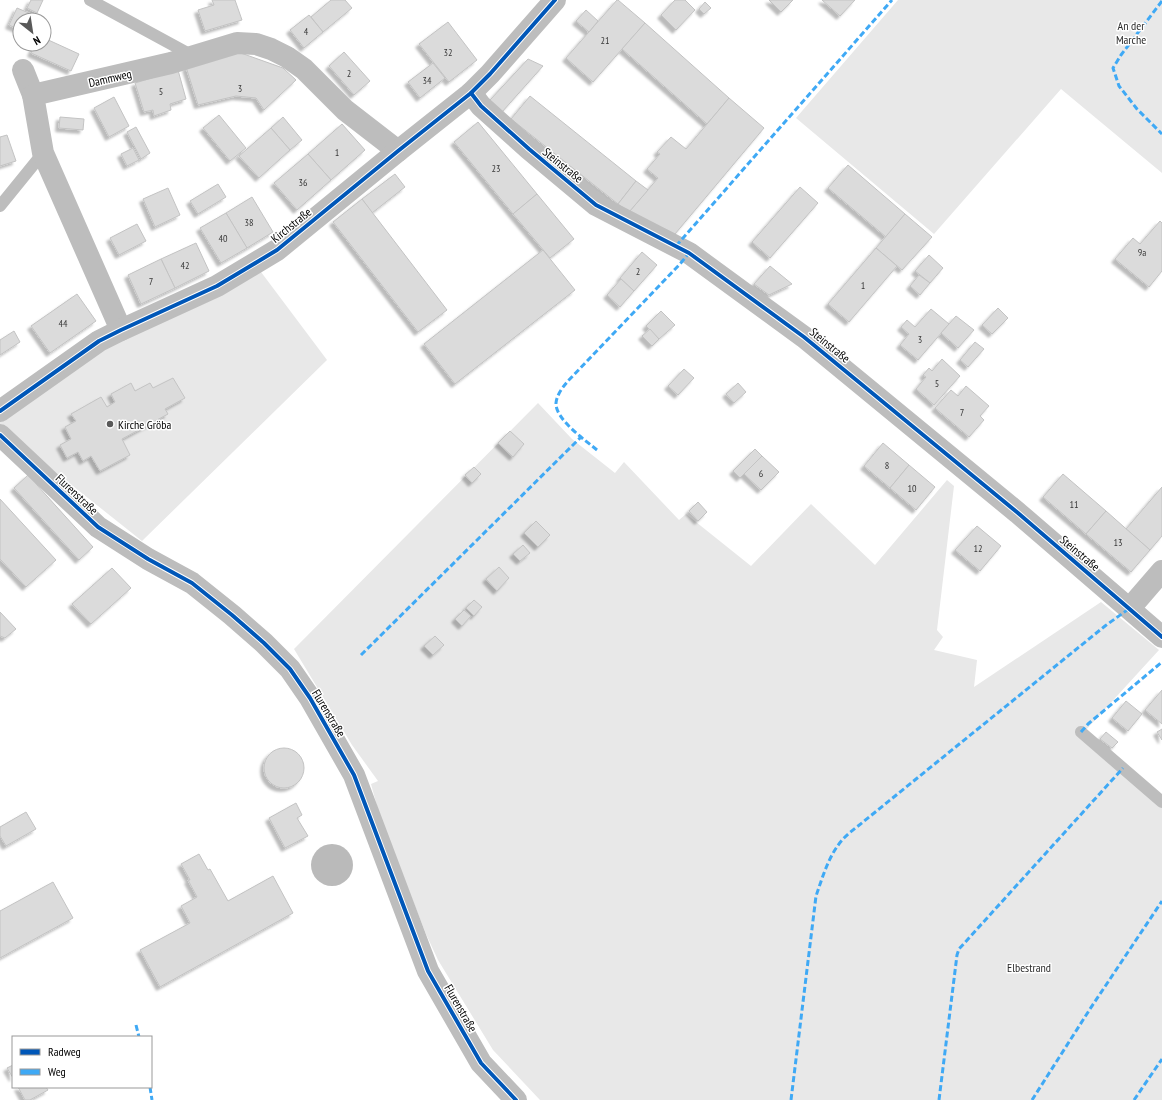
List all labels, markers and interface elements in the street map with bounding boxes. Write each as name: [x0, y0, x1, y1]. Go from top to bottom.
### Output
north arrow: [12, 12, 52, 52]
park label: An der Marche: [1116, 18, 1146, 47]
house number: 4: [304, 25, 309, 38]
text: N: [31, 33, 43, 48]
house number: 21: [601, 34, 610, 47]
house number: 32: [444, 46, 453, 59]
street label: Dammweg: [87, 66, 133, 90]
house number: 2: [347, 67, 351, 80]
house number: 34: [423, 74, 432, 87]
house number: 3: [238, 82, 242, 95]
house number: 5: [159, 85, 163, 98]
street label: Steinstraße: [540, 144, 586, 186]
house number: 1: [335, 146, 339, 159]
house number: 23: [492, 162, 501, 175]
house number: 36: [299, 176, 308, 189]
street label: Kirchstraße: [268, 204, 314, 246]
house number: 38: [245, 216, 254, 229]
house number: 40: [219, 232, 228, 245]
house number: 9a: [1138, 246, 1146, 259]
house number: 42: [181, 259, 190, 272]
house number: 2: [636, 265, 640, 278]
house number: 7: [149, 275, 153, 288]
house number: 1: [861, 279, 865, 292]
house number: 44: [59, 317, 68, 330]
street label: Steinstraße: [807, 324, 853, 366]
house number: 3: [918, 333, 922, 346]
house number: 5: [935, 377, 939, 390]
house number: 7: [960, 406, 964, 419]
place label: Kirche Gröba: [118, 417, 171, 432]
marker: Kirche Gröba: [105, 419, 115, 429]
house number: 8: [885, 459, 889, 472]
house number: 6: [759, 467, 764, 480]
street label: Flurenstraße: [53, 471, 101, 517]
house number: 10: [908, 482, 917, 495]
house number: 11: [1070, 498, 1079, 511]
street label: Steinstraße: [1057, 532, 1103, 574]
house number: 13: [1114, 536, 1123, 549]
house number: 12: [974, 542, 983, 555]
street label: Flurenstraße: [309, 687, 349, 739]
park label: Elbestrand: [1007, 960, 1051, 975]
street label: Flurenstraße: [441, 981, 481, 1035]
legend: [12, 1036, 152, 1088]
text: Radweg: [48, 1044, 81, 1059]
text: Weg: [48, 1064, 66, 1079]

